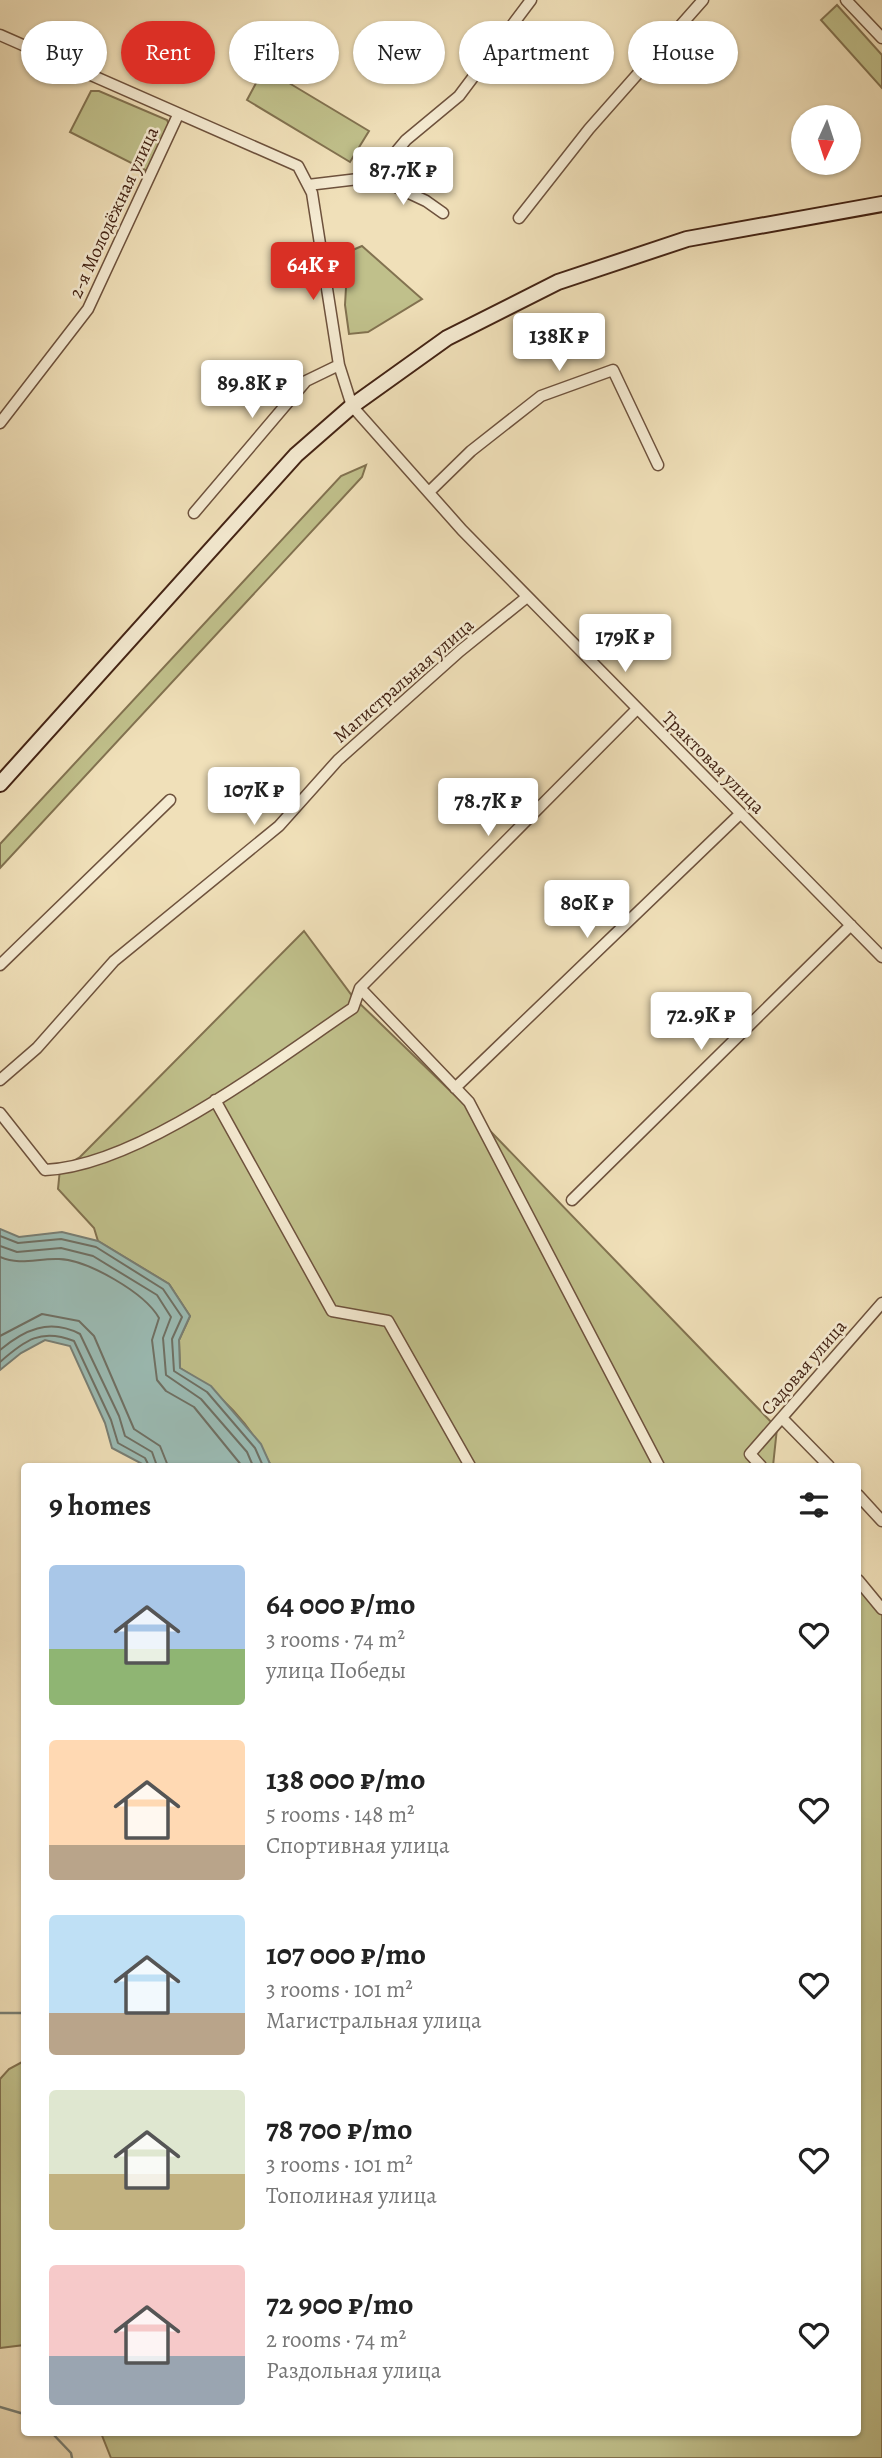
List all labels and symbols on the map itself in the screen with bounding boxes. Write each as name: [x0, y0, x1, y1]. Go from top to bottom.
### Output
north arrow: [791, 105, 861, 175]
street label: 2-я Молодёжная улица: [63, 122, 165, 302]
pin: 87.7K ₽: [338, 148, 468, 207]
pin: 64K ₽: [264, 243, 362, 302]
pin: 138K ₽: [502, 314, 616, 373]
pin: 89.8K ₽: [187, 360, 317, 420]
street label: Магистральная улица: [328, 612, 480, 749]
pin: 179K ₽: [568, 614, 682, 674]
street label: Трактовая улица: [656, 706, 771, 820]
pin: 107K ₽: [197, 768, 311, 827]
pin: 78.7K ₽: [423, 778, 553, 838]
pin: 80K ₽: [538, 880, 636, 940]
pin: 72.9K ₽: [636, 992, 766, 1052]
street label: Садовая улица: [755, 1314, 853, 1421]

